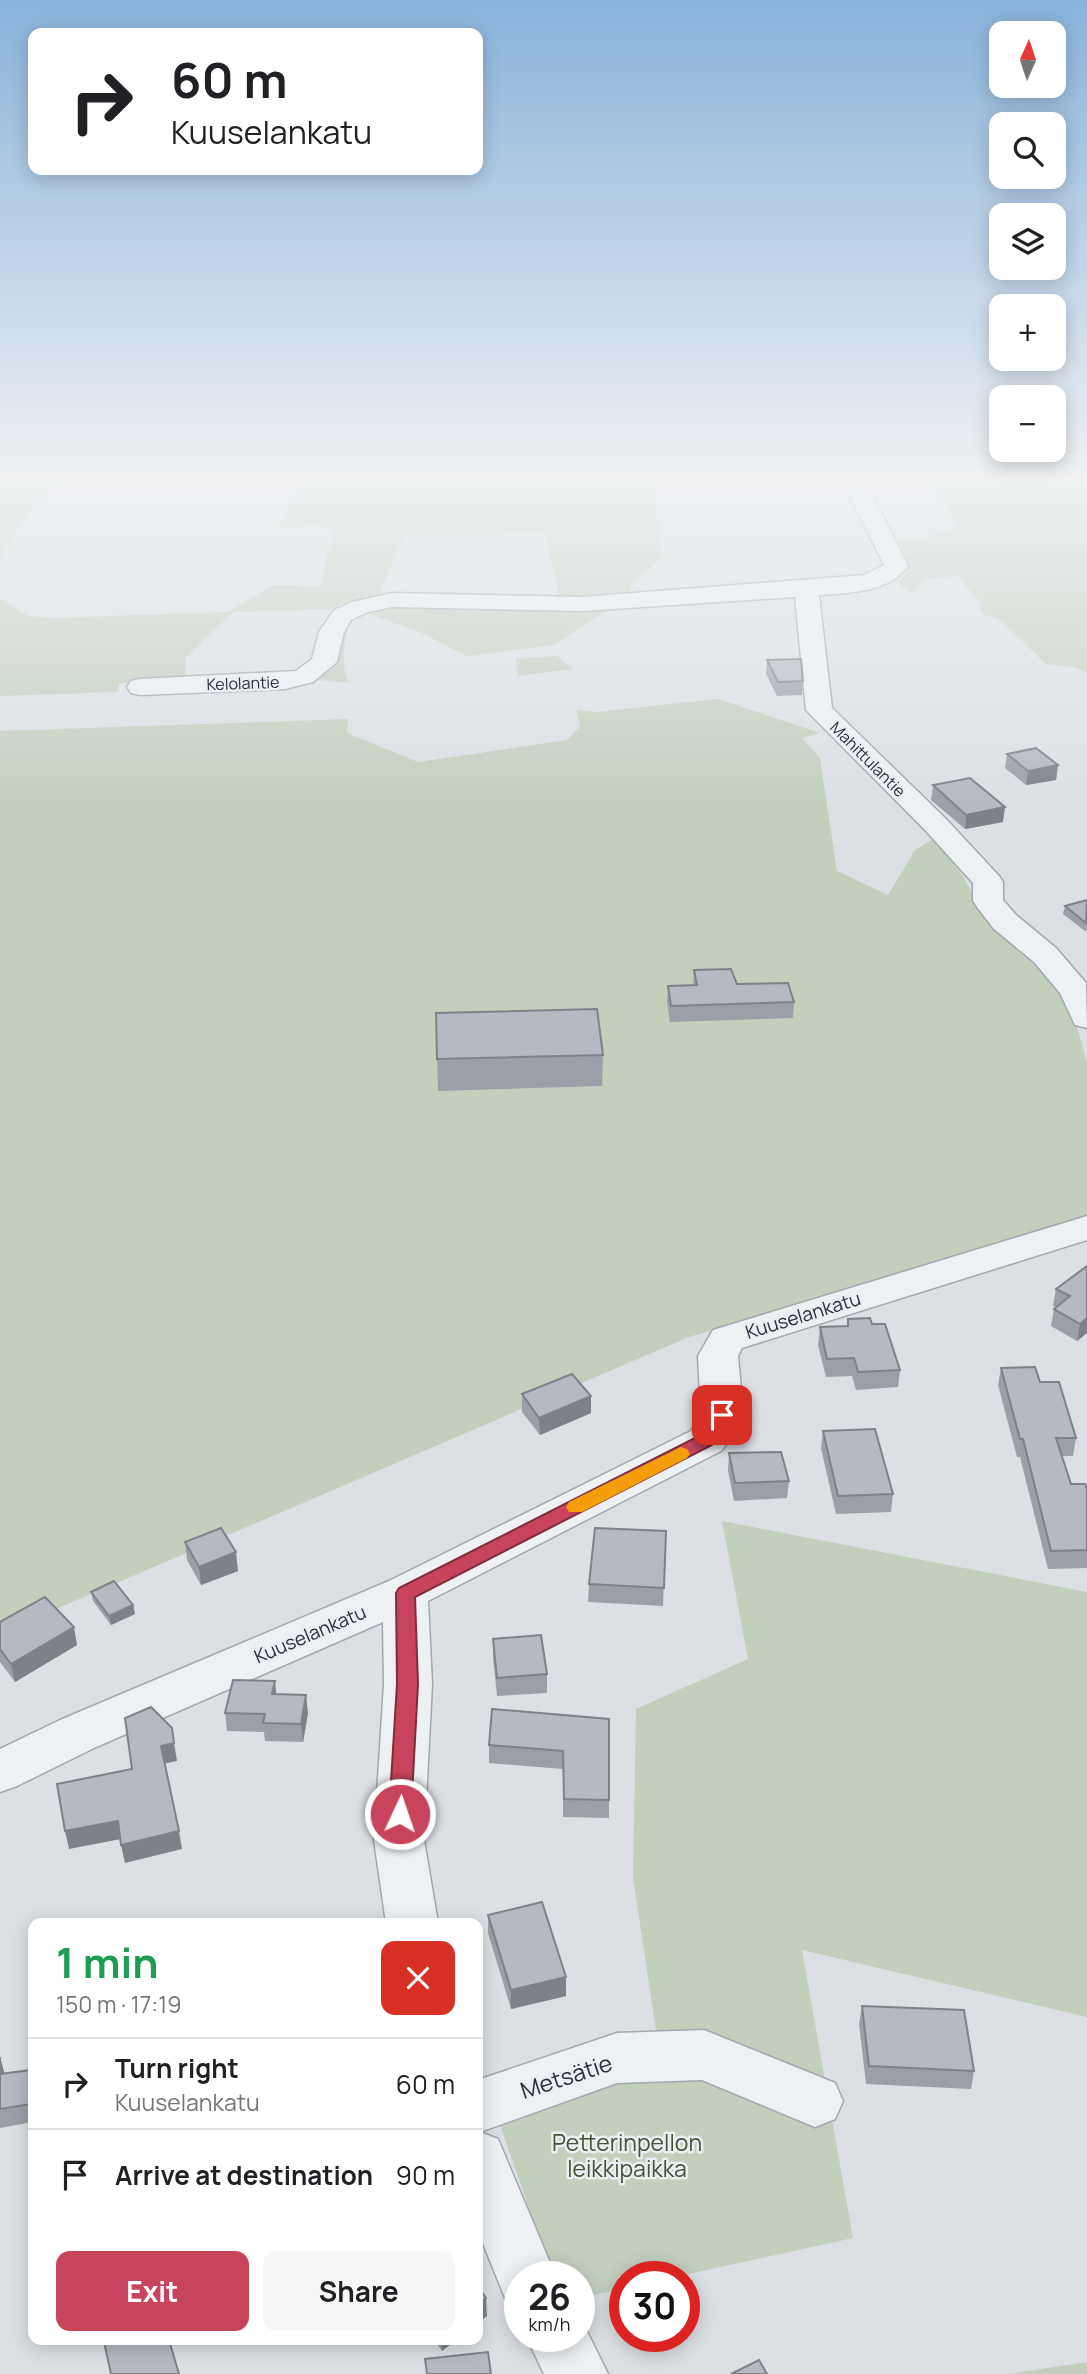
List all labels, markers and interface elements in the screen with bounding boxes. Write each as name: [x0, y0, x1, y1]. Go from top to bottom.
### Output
north arrow: [989, 21, 1066, 98]
map controls: [989, 21, 1066, 462]
text: 60 m: [171, 46, 288, 113]
icon: right: [56, 56, 147, 147]
text: Kuuselankatu: [171, 110, 372, 154]
button: search: [989, 112, 1066, 189]
button: layers: [989, 203, 1066, 280]
button: +: [989, 294, 1066, 371]
button: −: [989, 385, 1066, 462]
street label: Kelolantie: [206, 671, 280, 695]
street label: Mahittulantie: [825, 716, 911, 802]
street label: Kuuselankatu: [742, 1285, 864, 1345]
pin: [692, 1385, 752, 1445]
icon: arrive: [703, 1396, 741, 1434]
street label: Kuuselankatu: [250, 1599, 370, 1669]
position arrow: [363, 1777, 437, 1851]
text: 1 min: [56, 1933, 159, 1991]
button: close: [381, 1941, 455, 2015]
text: 150 m · 17:19: [56, 1988, 181, 2020]
street label: Metsätie: [516, 2046, 616, 2106]
text: Turn right: [115, 2050, 239, 2086]
icon: right: [56, 2065, 94, 2103]
text: 60 m: [396, 2066, 455, 2102]
text: Kuuselankatu: [115, 2086, 260, 2118]
park label: Petterinpellon leikkipaikka: [552, 2126, 702, 2184]
icon: arrive: [56, 2156, 94, 2194]
text: Arrive at destination: [115, 2157, 373, 2193]
text: 90 m: [396, 2157, 455, 2193]
button: Exit: [56, 2251, 249, 2331]
button: Share: [263, 2251, 455, 2331]
speed limit sign: 30: [609, 2261, 700, 2352]
text: 26: [528, 2273, 571, 2321]
text: km/h: [529, 2312, 570, 2336]

